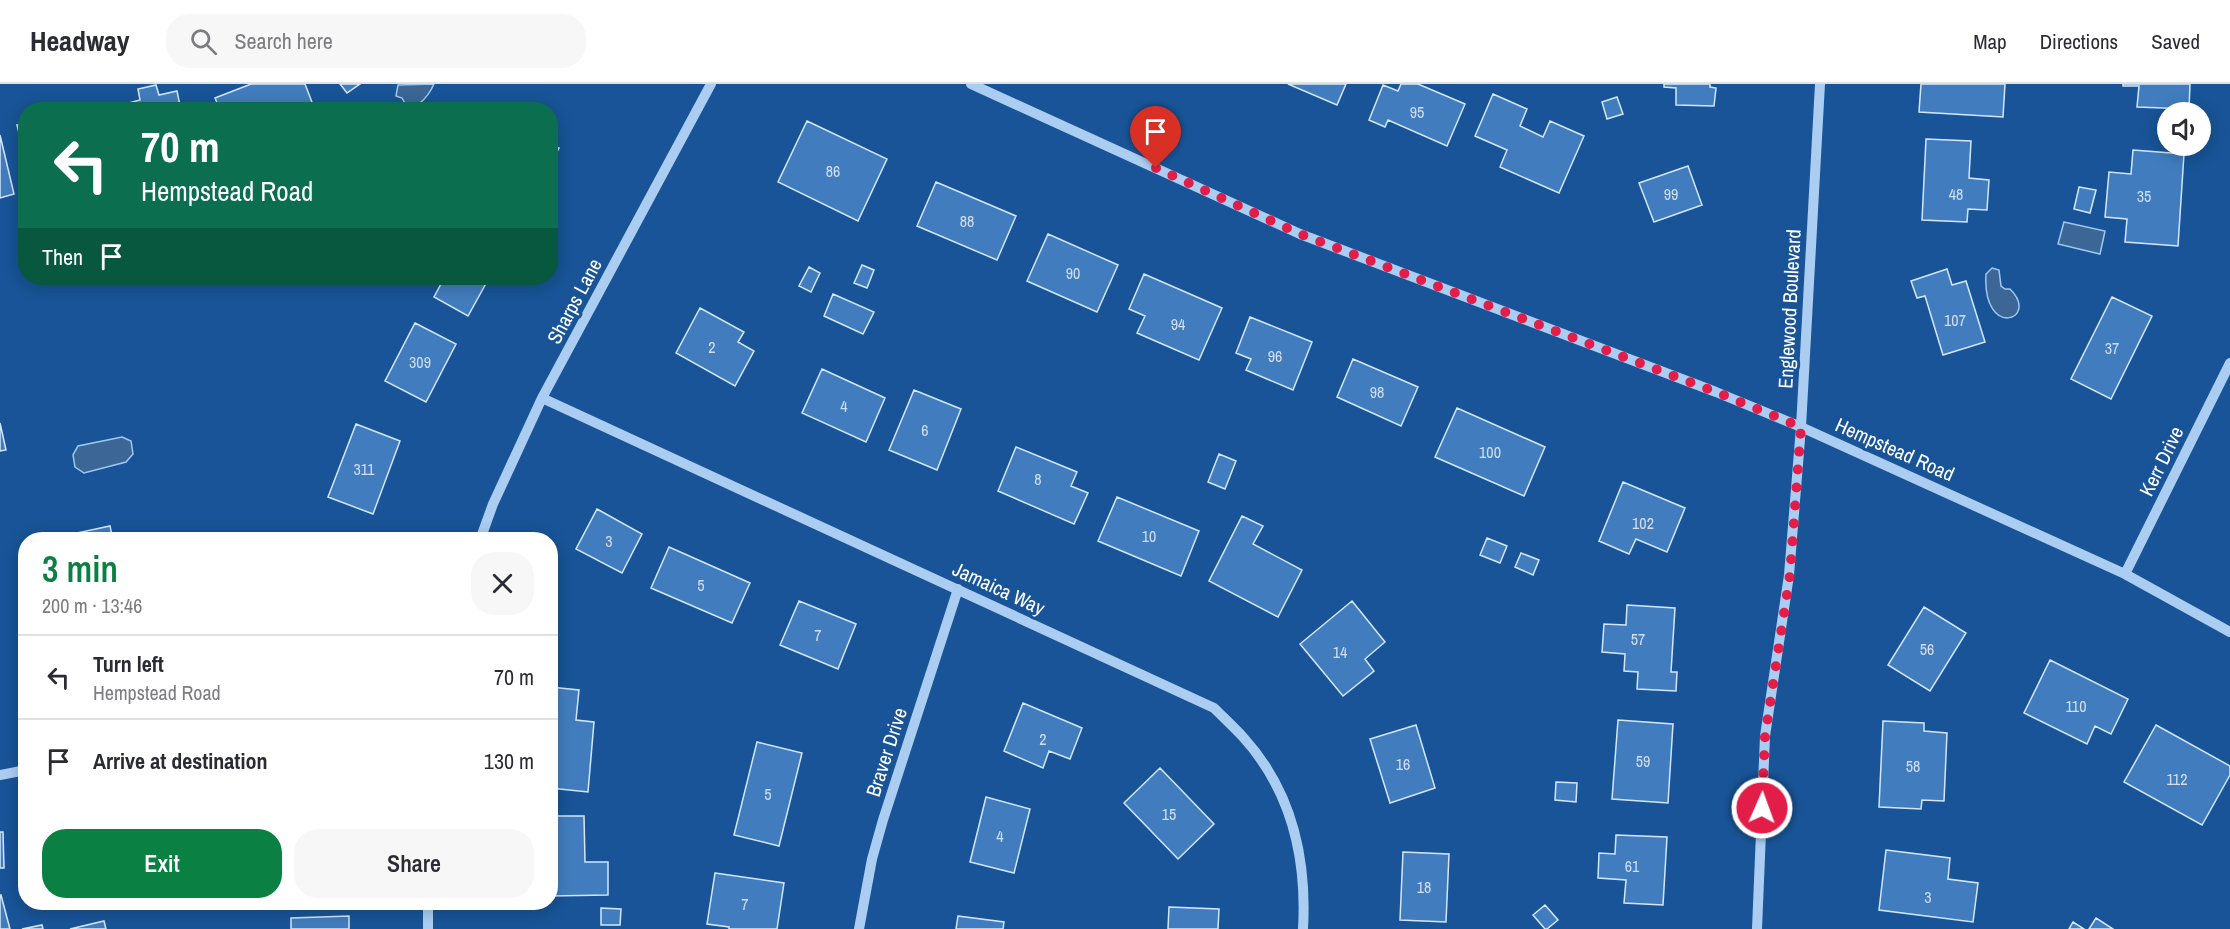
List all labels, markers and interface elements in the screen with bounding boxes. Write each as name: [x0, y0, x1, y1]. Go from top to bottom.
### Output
search box: [166, 14, 586, 68]
text: Headway: [30, 22, 130, 60]
icon: search: [187, 25, 220, 58]
text: Search here: [235, 26, 333, 56]
text: Map: [1973, 27, 2007, 56]
text: Directions: [2040, 27, 2118, 56]
text: Saved: [2151, 27, 2200, 56]
house number: 95: [1410, 101, 1424, 123]
map controls: [2157, 102, 2211, 156]
button: sound: [2157, 102, 2211, 156]
pin: [1130, 106, 1181, 168]
icon: arrive: [1139, 115, 1172, 148]
text: 70 m: [141, 119, 220, 175]
icon: left: [42, 126, 120, 204]
house number: 86: [826, 160, 840, 182]
text: Hempstead Road: [141, 173, 313, 209]
house number: 99: [1664, 183, 1678, 205]
house number: 48: [1949, 183, 1963, 205]
house number: 35: [2137, 185, 2151, 207]
house number: 88: [960, 210, 974, 232]
street label: Englewood Boulevard: [1771, 229, 1807, 389]
icon: arrive: [95, 240, 128, 273]
text: Then: [42, 242, 83, 272]
street label: Sharps Lane: [540, 254, 608, 348]
house number: 90: [1066, 262, 1080, 284]
house number: 107: [1944, 309, 1966, 331]
house number: 94: [1171, 313, 1185, 335]
house number: 2: [708, 336, 716, 358]
house number: 37: [2105, 337, 2119, 359]
house number: 96: [1268, 345, 1282, 367]
house number: 309: [409, 351, 431, 373]
house number: 98: [1370, 381, 1384, 403]
house number: 4: [840, 395, 848, 417]
street label: Hempstead Road: [1831, 411, 1959, 487]
house number: 6: [921, 419, 929, 441]
street label: Kerr Drive: [2132, 421, 2190, 501]
house number: 100: [1479, 441, 1501, 463]
house number: 311: [354, 458, 375, 480]
house number: 8: [1034, 468, 1042, 490]
house number: 102: [1632, 512, 1654, 534]
house number: 10: [1142, 525, 1156, 547]
house number: 3: [605, 530, 613, 552]
text: 3 min: [42, 545, 118, 593]
button: close: [471, 552, 534, 615]
street label: Jamaica Way: [949, 555, 1050, 621]
house number: 5: [697, 574, 705, 596]
text: 200 m · 13:46: [42, 592, 142, 619]
house number: 7: [814, 624, 822, 646]
house number: 57: [1631, 628, 1645, 650]
house number: 56: [1920, 638, 1934, 660]
house number: 14: [1333, 641, 1347, 663]
text: Turn left: [93, 649, 164, 679]
icon: left: [42, 661, 75, 694]
text: 70 m: [494, 662, 534, 692]
text: Hempstead Road: [93, 679, 221, 706]
house number: 110: [2066, 695, 2086, 717]
street label: Braver Drive: [859, 704, 913, 800]
house number: 2: [1039, 728, 1047, 750]
icon: arrive: [42, 745, 75, 778]
text: Arrive at destination: [93, 746, 267, 776]
text: 130 m: [484, 746, 534, 776]
house number: 59: [1636, 750, 1650, 772]
house number: 16: [1396, 753, 1410, 775]
house number: 58: [1906, 755, 1920, 777]
house number: 112: [2167, 768, 2187, 790]
position arrow: [1730, 776, 1794, 840]
house number: 5: [764, 783, 772, 805]
house number: 15: [1162, 803, 1176, 825]
house number: 4: [996, 825, 1004, 847]
button: Exit: [42, 829, 282, 898]
button: Share: [294, 829, 534, 898]
house number: 61: [1625, 855, 1640, 877]
house number: 18: [1417, 876, 1431, 898]
house number: 3: [1924, 886, 1932, 908]
house number: 7: [741, 893, 749, 915]

